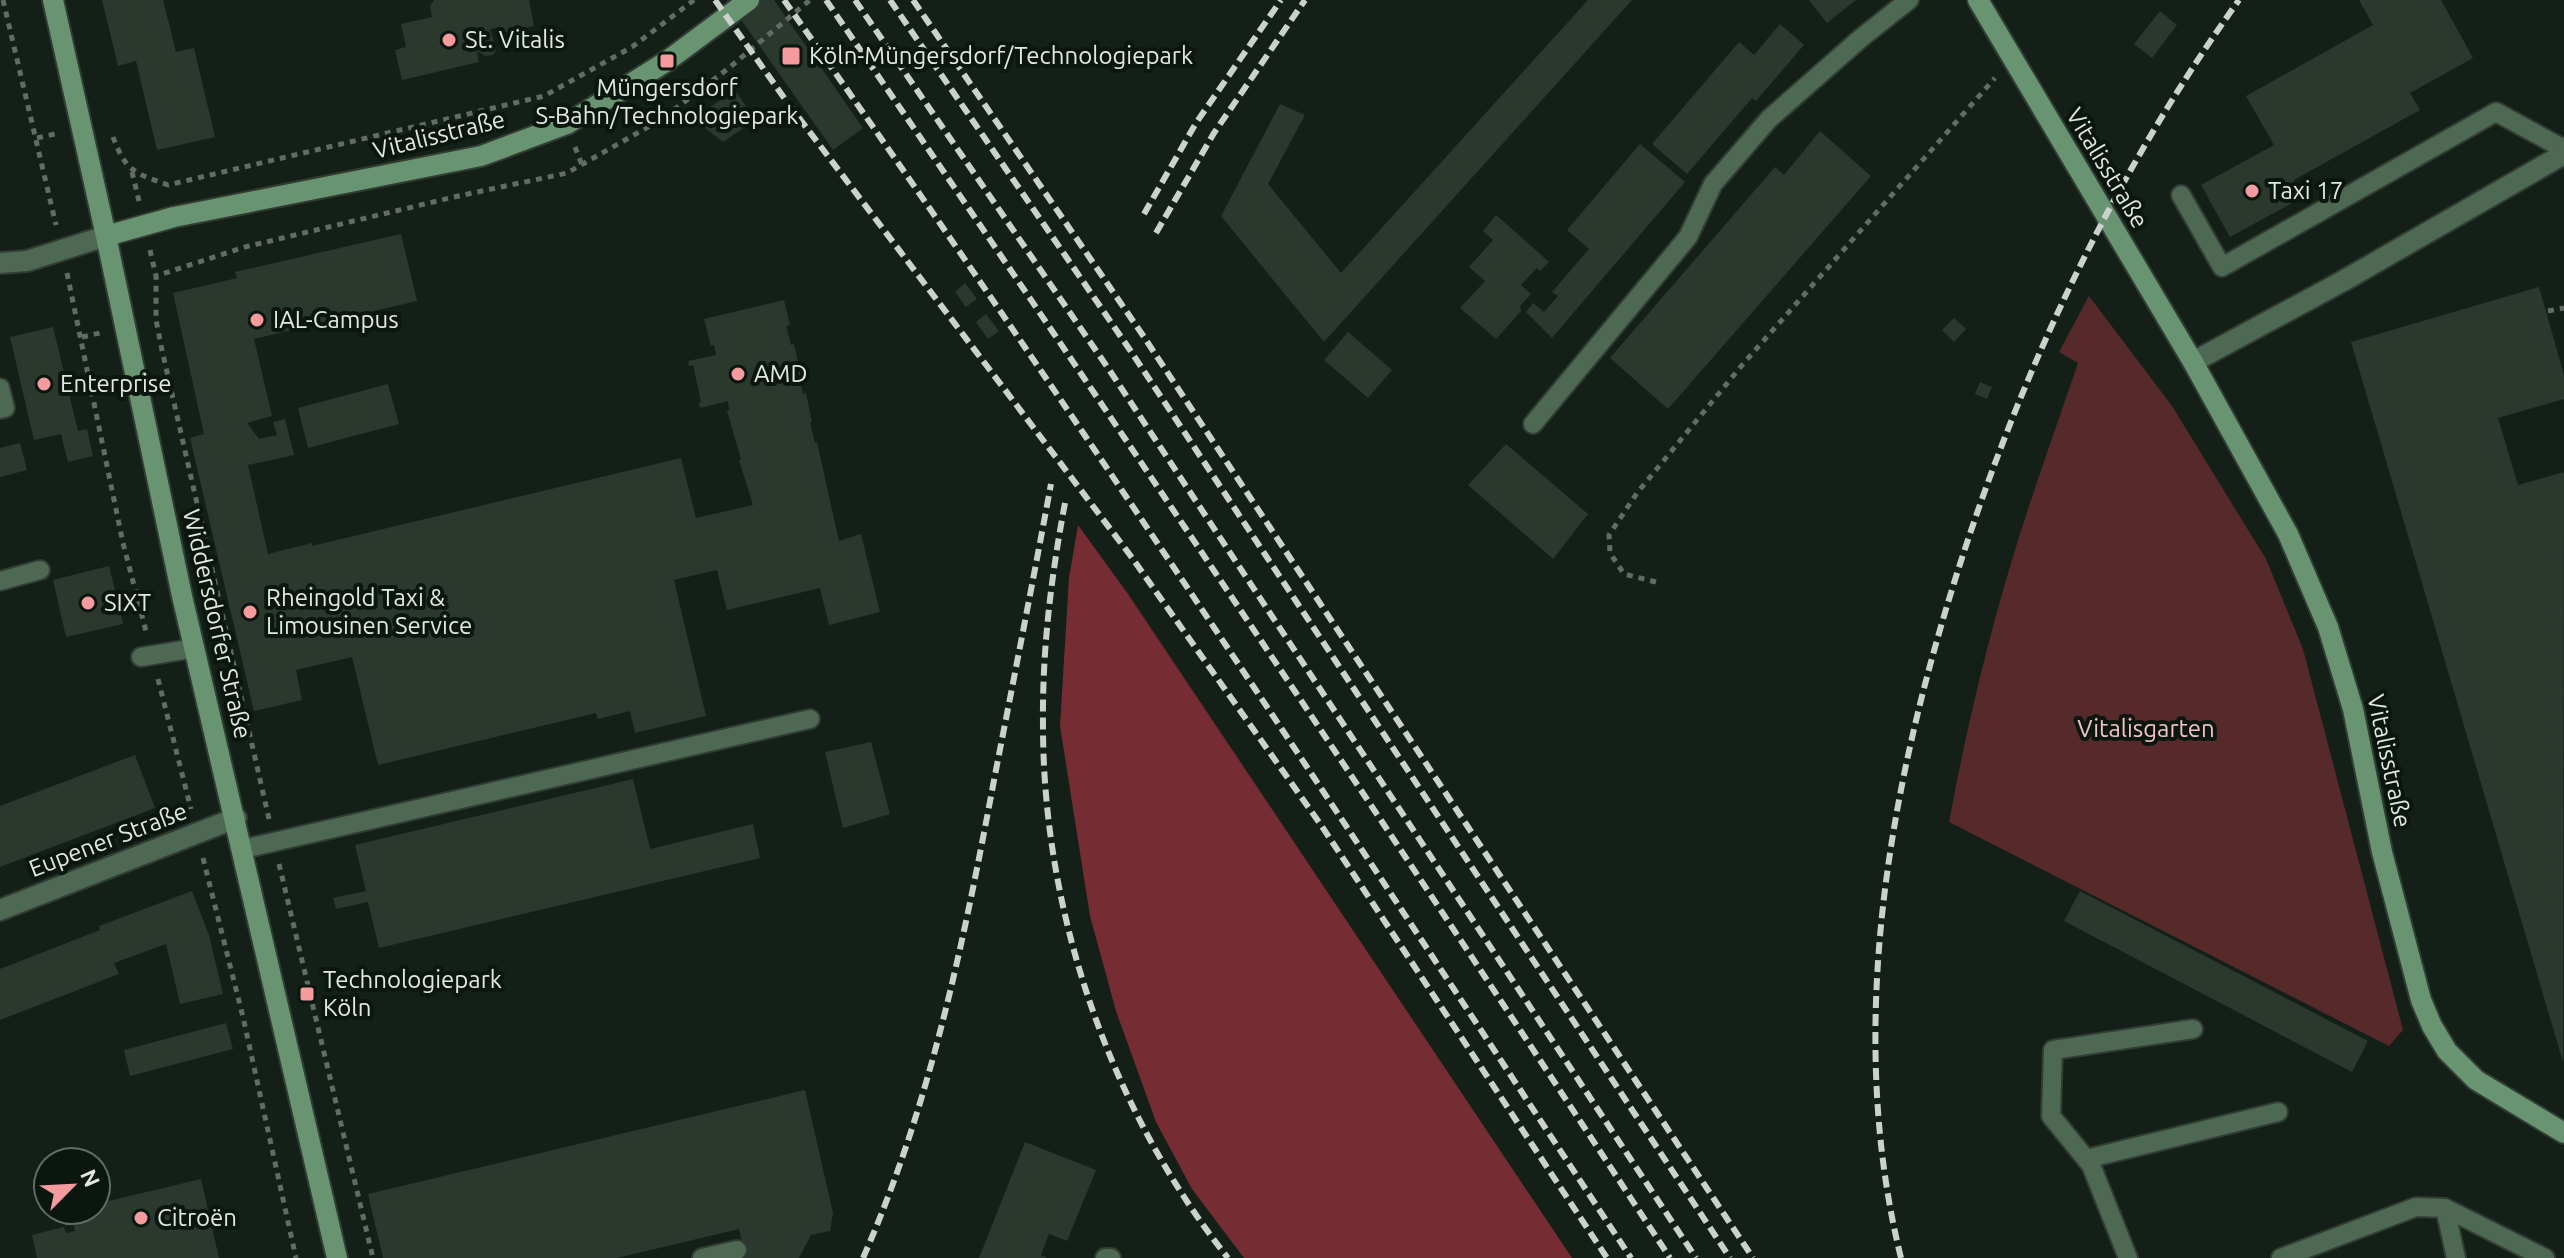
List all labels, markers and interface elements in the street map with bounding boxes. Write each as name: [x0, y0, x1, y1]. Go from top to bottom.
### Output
place label: St. Vitalis: [465, 26, 565, 53]
marker: St. Vitalis: [440, 31, 458, 49]
place label: Köln-Müngersdorf/Technologiepark: [809, 42, 1193, 69]
marker: Köln-Müngersdorf/Technologiepark: [780, 45, 802, 67]
marker: Müngersdorf S-Bahn/Technologiepark: [658, 52, 676, 70]
place label: Müngersdorf S-Bahn/Technologiepark: [536, 74, 799, 129]
street label: Vitalisstraße: [2061, 103, 2154, 233]
street label: Vitalisstraße: [370, 105, 508, 164]
place label: Taxi 17: [2268, 177, 2343, 204]
marker: Taxi 17: [2243, 182, 2261, 200]
place label: IAL-Campus: [273, 306, 399, 333]
marker: IAL-Campus: [248, 311, 266, 329]
place label: AMD: [754, 360, 807, 387]
marker: AMD: [729, 365, 747, 383]
place label: Enterprise: [60, 370, 172, 397]
marker: Enterprise: [35, 375, 53, 393]
street label: Widdersdorfer Straße: [178, 507, 257, 741]
place label: Rheingold Taxi & Limousinen Service: [266, 584, 472, 639]
place label: SIXT: [104, 589, 151, 616]
marker: SIXT: [79, 594, 97, 612]
marker: Rheingold Taxi & Limousinen Service: [241, 603, 259, 621]
street label: Vitalisstraße: [2362, 692, 2417, 830]
park label: Vitalisgarten: [2077, 715, 2215, 742]
street label: Eupener Straße: [25, 797, 191, 882]
place label: Technologiepark Köln: [323, 966, 502, 1021]
marker: Technologiepark Köln: [298, 985, 316, 1003]
north arrow: [32, 1146, 112, 1226]
text: N: [76, 1165, 105, 1190]
place label: Citroën: [157, 1204, 237, 1231]
marker: Citroën: [132, 1209, 150, 1227]

